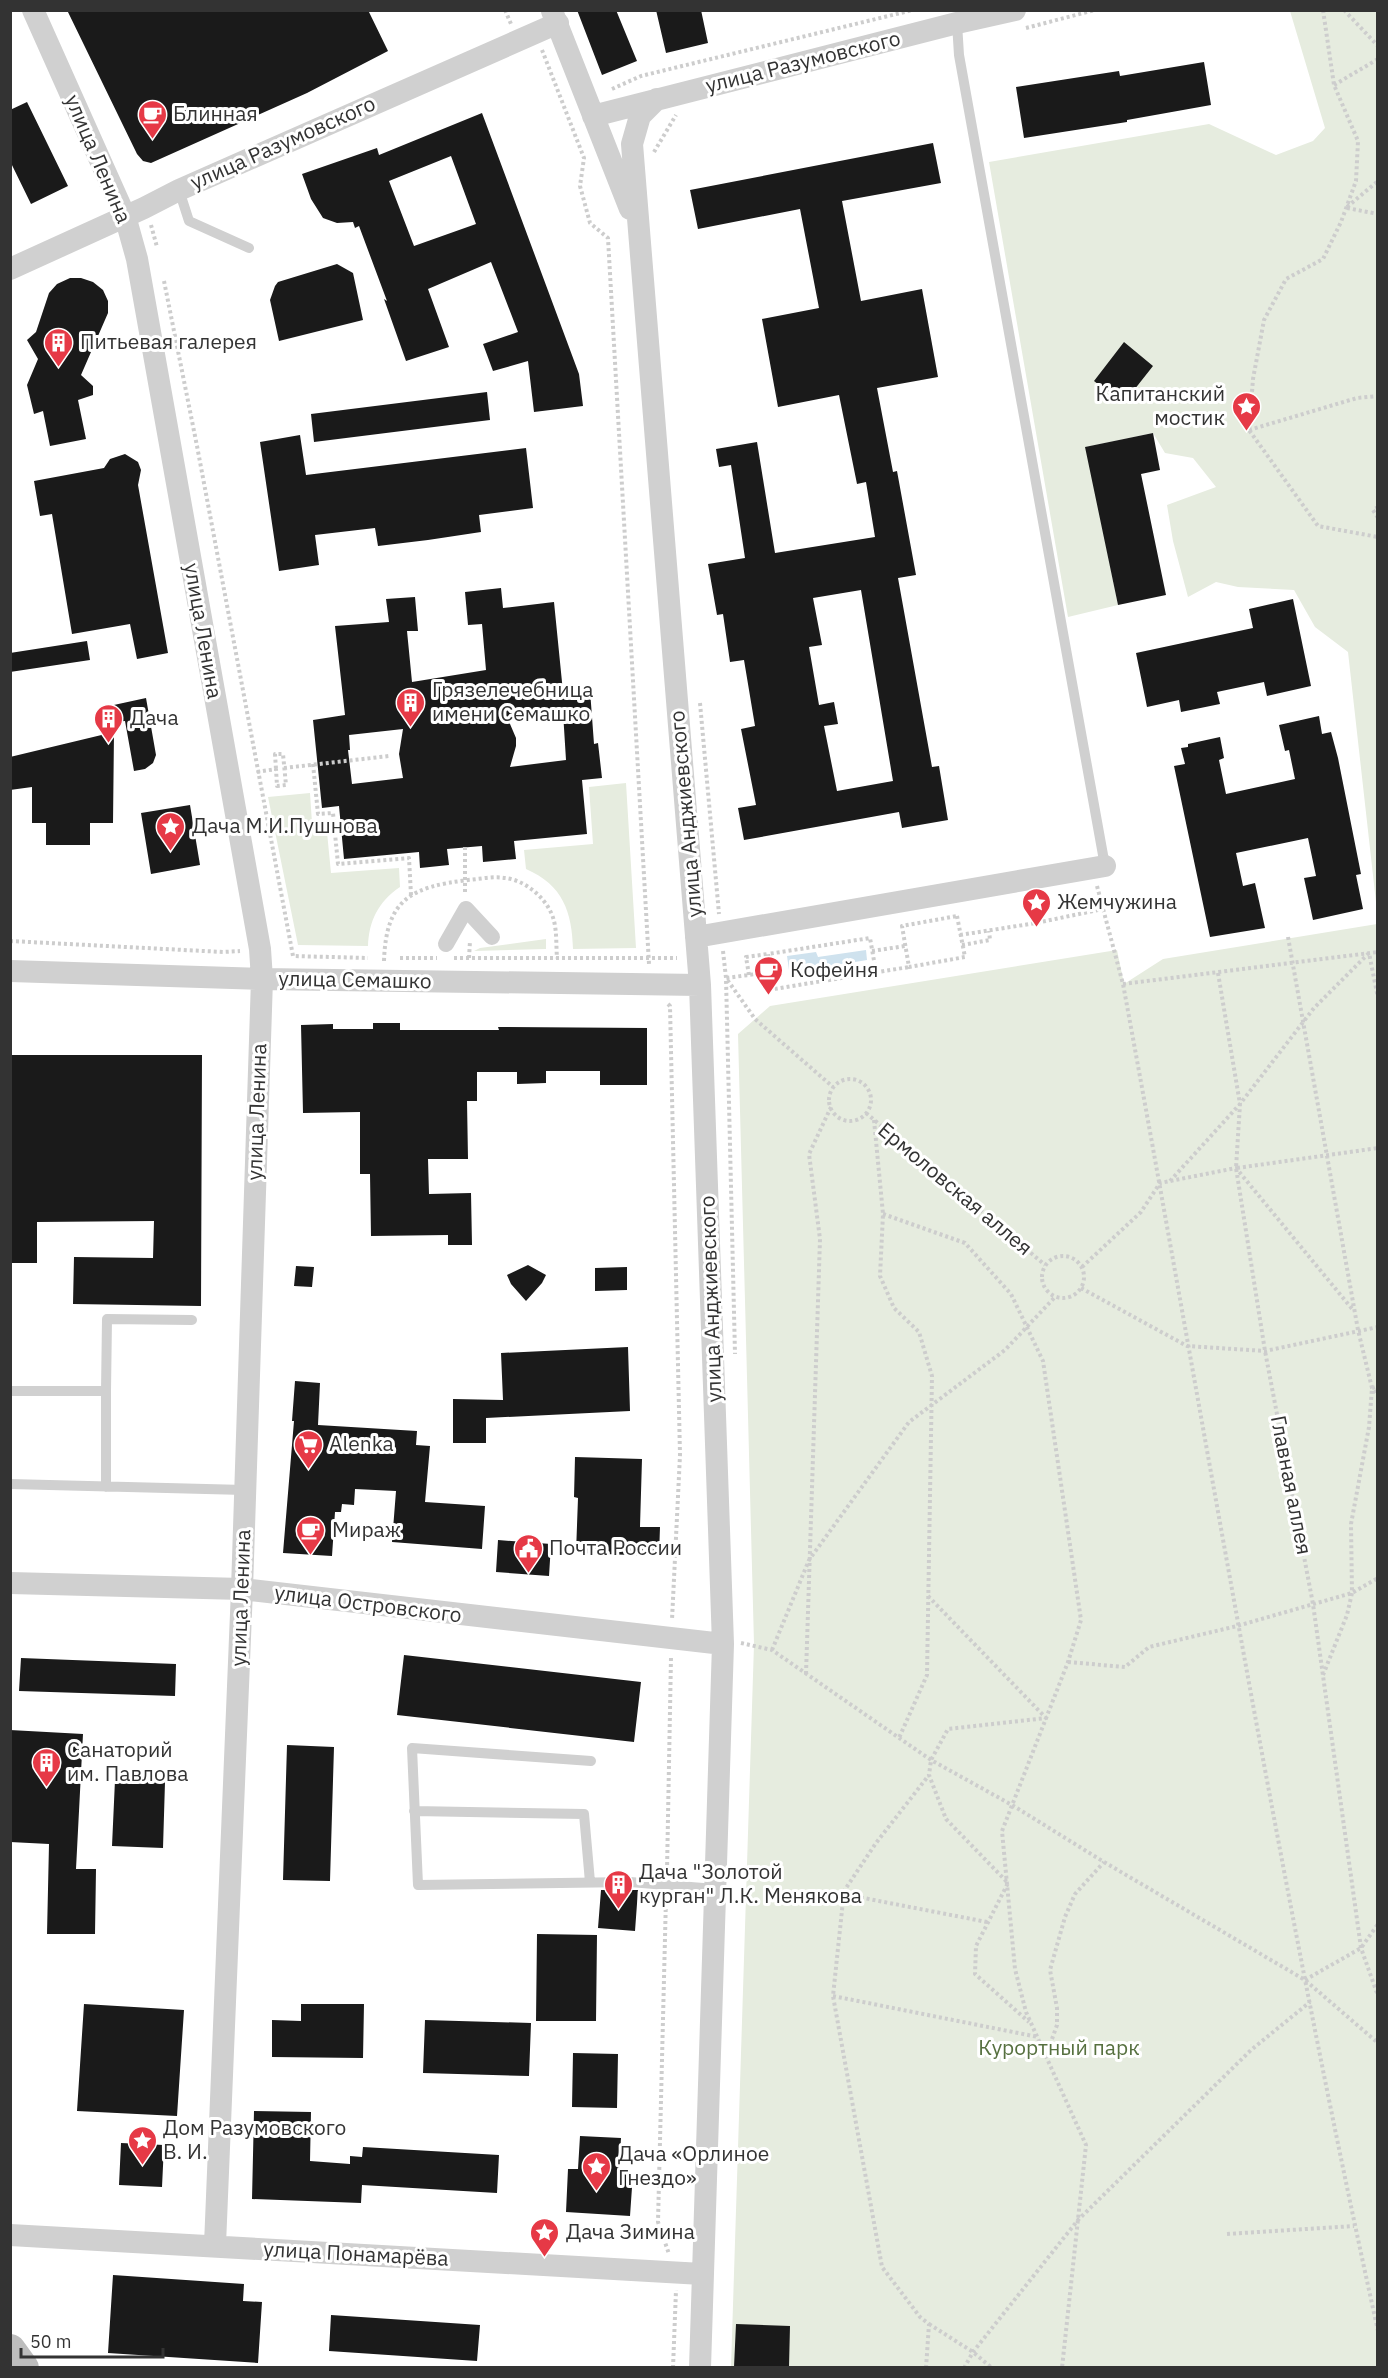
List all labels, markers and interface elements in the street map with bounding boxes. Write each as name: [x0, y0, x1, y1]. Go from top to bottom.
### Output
street label: улица Разумовского: [702, 23, 903, 99]
street label: улица Разумовского: [186, 89, 380, 196]
street label: улица Ленина: [59, 90, 139, 227]
cafe icon: Блинная: [136, 98, 168, 140]
place label: Блинная: [173, 99, 258, 127]
building icon: Питьевая галерея: [43, 326, 75, 368]
place label: Питьевая галерея: [80, 327, 257, 355]
place label: Капитанский мостик: [1096, 379, 1225, 431]
place icon: Капитанский мостик: [1230, 390, 1262, 432]
street label: улица Ленина: [178, 561, 230, 701]
place label: Грязелечебница имени Семашко: [432, 675, 593, 727]
building icon: Грязелечебница имени Семашко: [395, 686, 427, 728]
building icon: Дача: [93, 702, 125, 744]
place label: Дача: [130, 703, 179, 731]
street label: улица Анджиевского: [662, 710, 708, 919]
place icon: Дача М.И.Пушнова: [155, 810, 187, 852]
place label: Дача М.И.Пушнова: [192, 811, 378, 839]
place icon: Жемчужина: [1020, 886, 1052, 928]
place label: Жемчужина: [1057, 887, 1177, 915]
cafe icon: Кофейня: [753, 954, 785, 996]
place label: Кофейня: [790, 955, 878, 983]
street label: улица Семашко: [278, 964, 432, 994]
street label: улица Ленина: [240, 1043, 272, 1181]
street label: Ермоловская аллея: [873, 1115, 1039, 1261]
street label: улица Анджиевского: [692, 1195, 728, 1403]
street label: Главная аллея: [1265, 1413, 1319, 1557]
supermarket icon: Alenka: [292, 1428, 324, 1470]
place label: Alenka: [329, 1429, 394, 1457]
cafe icon: Мираж: [295, 1514, 327, 1556]
place label: Мираж: [332, 1515, 401, 1543]
street label: улица Ленина: [224, 1529, 256, 1667]
public building icon: Почта России: [512, 1532, 544, 1574]
place label: Почта России: [549, 1533, 682, 1561]
street label: улица Островского: [273, 1578, 463, 1628]
place label: Санаторий им. Павлова: [67, 1735, 188, 1787]
building icon: Санаторий им. Павлова: [30, 1746, 62, 1788]
place label: Дача "Золотой курган" Л.К. Менякова: [639, 1857, 862, 1909]
building icon: Дача "Золотой курган" Л.К. Менякова: [602, 1868, 634, 1910]
park label: Курортный парк: [978, 2033, 1140, 2061]
place label: Дом Разумовского В. И.: [163, 2113, 346, 2165]
place icon: Дом Разумовского В. И.: [126, 2124, 158, 2166]
place label: Дача «Орлиное Гнездо»: [618, 2139, 769, 2191]
place icon: Дача «Орлиное Гнездо»: [581, 2150, 613, 2192]
place icon: Дача Зимина: [529, 2216, 561, 2258]
place label: Дача Зимина: [566, 2217, 695, 2245]
street label: улица Понамарёва: [263, 2234, 449, 2272]
scale bar: [21, 2321, 164, 2359]
text: 50 m: [30, 2330, 72, 2353]

